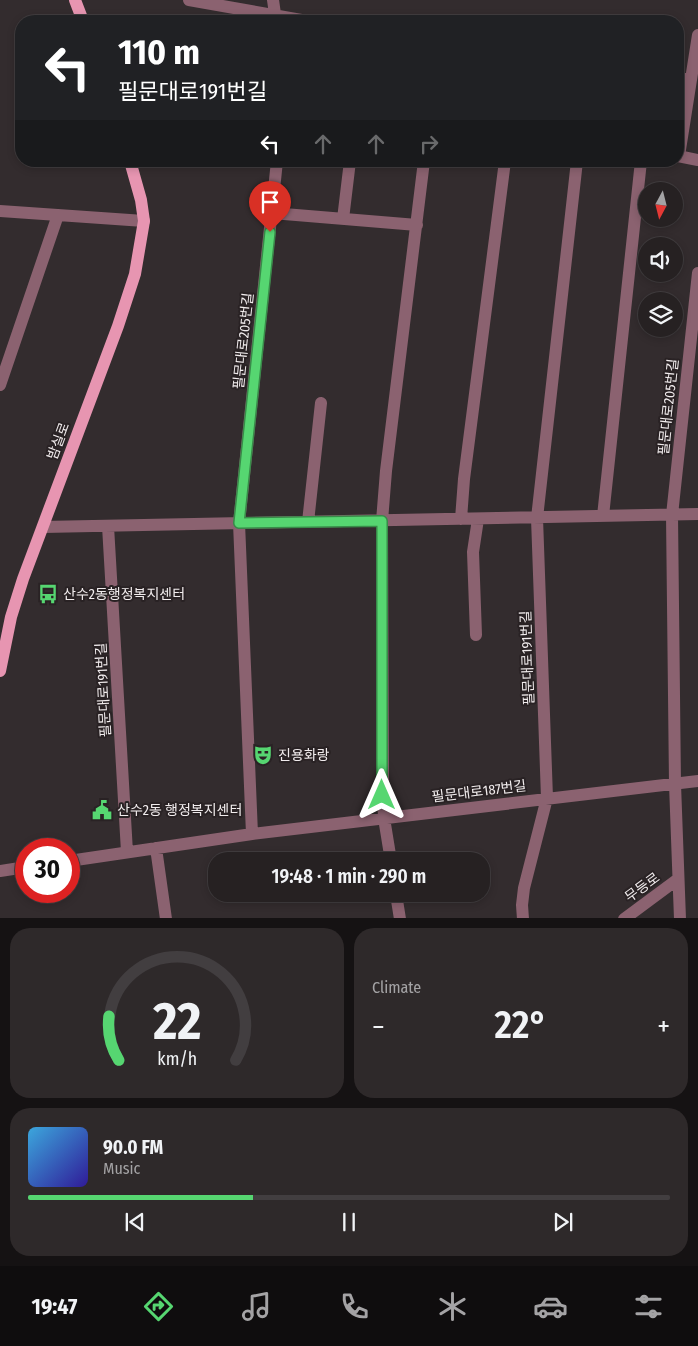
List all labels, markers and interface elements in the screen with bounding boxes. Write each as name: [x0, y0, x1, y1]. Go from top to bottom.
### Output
text: 110 m: [118, 31, 200, 73]
icon: left: [35, 35, 100, 100]
text: 필문대로191번길: [118, 78, 267, 105]
icon: left: [256, 130, 284, 158]
icon: ahead: [309, 130, 337, 158]
icon: ahead: [362, 130, 390, 158]
icon: right: [415, 130, 443, 158]
pin: [249, 181, 291, 232]
north arrow: [638, 182, 682, 228]
map controls: [638, 182, 683, 337]
icon: arrive: [256, 188, 284, 216]
button: sound: [638, 237, 683, 282]
street label: 필문대로205번길: [230, 292, 257, 390]
button: layers: [638, 292, 683, 337]
street label: 필문대로205번길: [655, 358, 682, 456]
street label: 밤실로: [44, 420, 73, 462]
bus stop icon: 산수2동행정복지센터: [37, 583, 59, 605]
place label: 산수2동행정복지센터: [63, 586, 185, 603]
street label: 필문대로191번길: [517, 610, 538, 706]
street label: 필문대로191번길: [93, 642, 114, 738]
theatre icon: 진용화랑: [252, 744, 274, 766]
place label: 진용화랑: [278, 747, 330, 764]
position arrow: [355, 768, 407, 820]
street label: 필문대로187번길: [431, 777, 527, 806]
public building icon: 산수2동 행정복지센터: [91, 799, 113, 821]
place label: 산수2동 행정복지센터: [117, 802, 242, 819]
speed limit sign: 30: [15, 838, 80, 903]
text: 19:48 · 1 min · 290 m: [272, 865, 426, 888]
street label: 무등로: [622, 869, 663, 906]
text: Climate: [372, 978, 421, 997]
text: 22: [152, 990, 201, 1053]
text: 22°: [495, 1002, 547, 1048]
text: −: [372, 1010, 385, 1043]
text: +: [657, 1010, 670, 1043]
text: km/h: [157, 1048, 197, 1070]
text: 90.0 FM: [103, 1136, 163, 1159]
text: Music: [103, 1159, 140, 1178]
icon: previous: [121, 1208, 149, 1236]
icon: pause: [335, 1208, 363, 1236]
icon: next: [549, 1208, 577, 1236]
icon: directions: [141, 1289, 176, 1324]
icon: music: [239, 1289, 274, 1324]
icon: phone: [337, 1289, 372, 1324]
icon: climate: [435, 1289, 470, 1324]
icon: car: [533, 1289, 568, 1324]
icon: filters: [631, 1289, 666, 1324]
text: 19:47: [32, 1293, 77, 1320]

